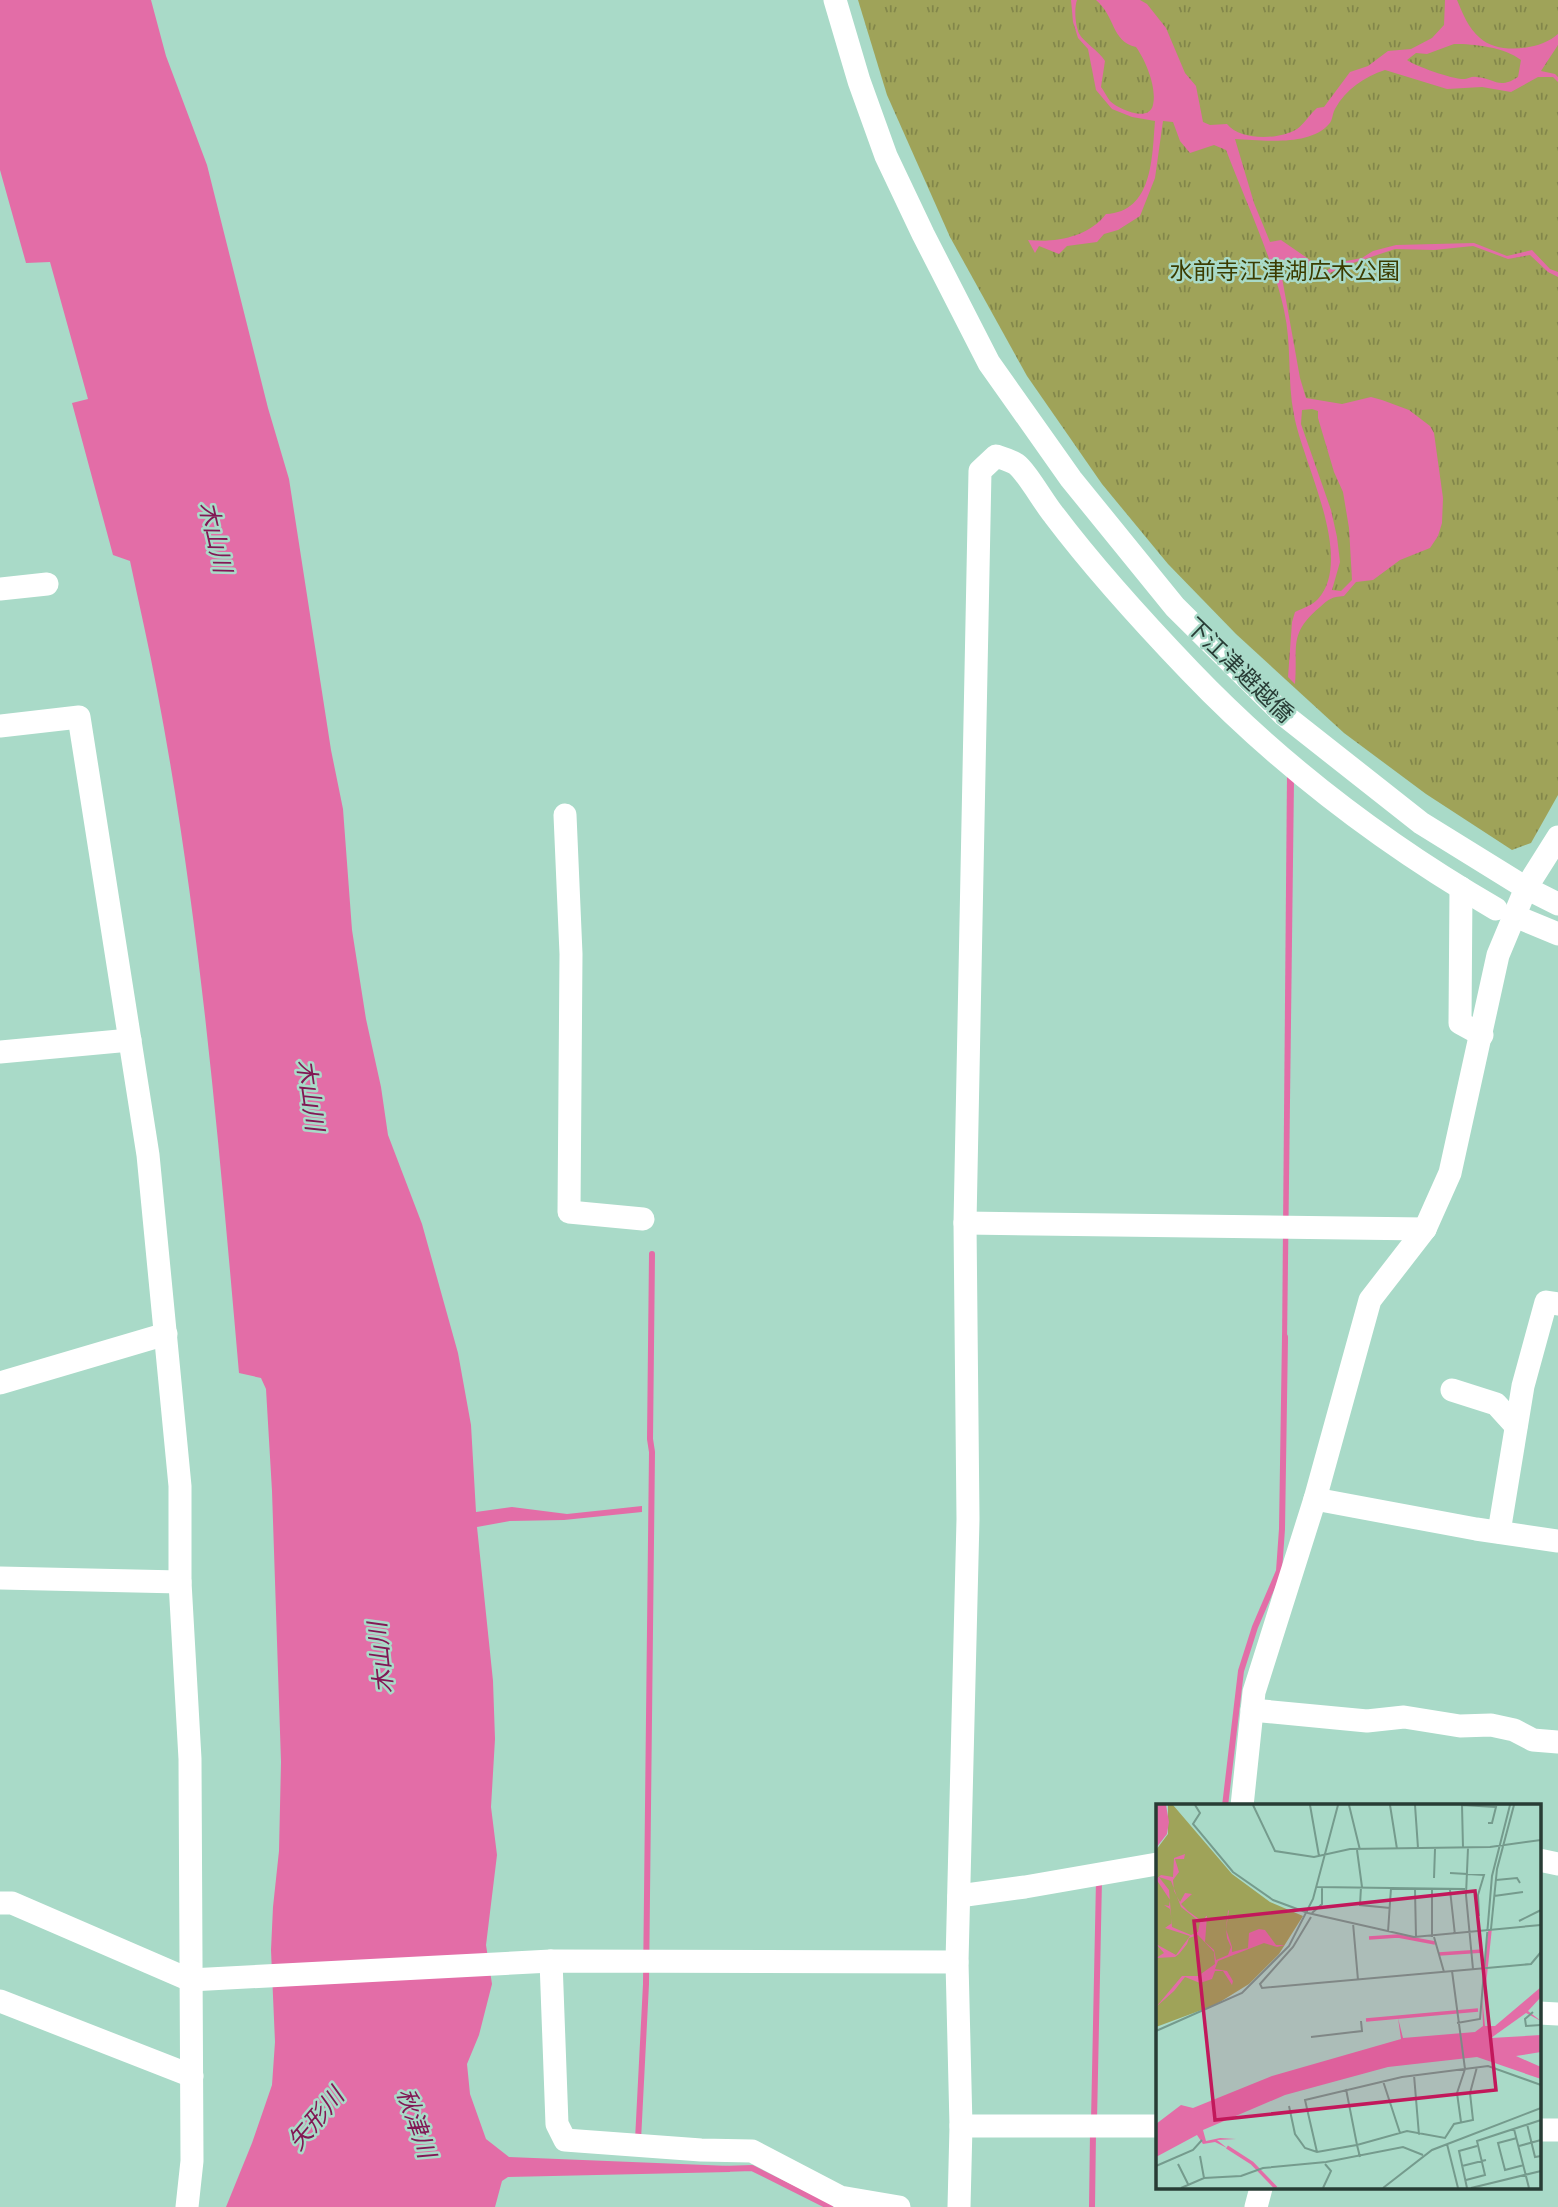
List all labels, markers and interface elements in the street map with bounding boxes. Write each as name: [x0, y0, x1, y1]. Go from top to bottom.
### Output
park label: 水前寺江津湖広木公園: [1170, 256, 1400, 286]
water label: 木山川: [192, 498, 239, 578]
street label: 下江津避越僑: [1180, 611, 1300, 729]
water label: 木山川: [290, 1057, 331, 1136]
water label: 木山川: [361, 1618, 400, 1695]
inset map: [1156, 1804, 1540, 2190]
water label: 矢形川: [281, 2079, 353, 2156]
water label: 秋津川: [390, 2084, 444, 2165]

